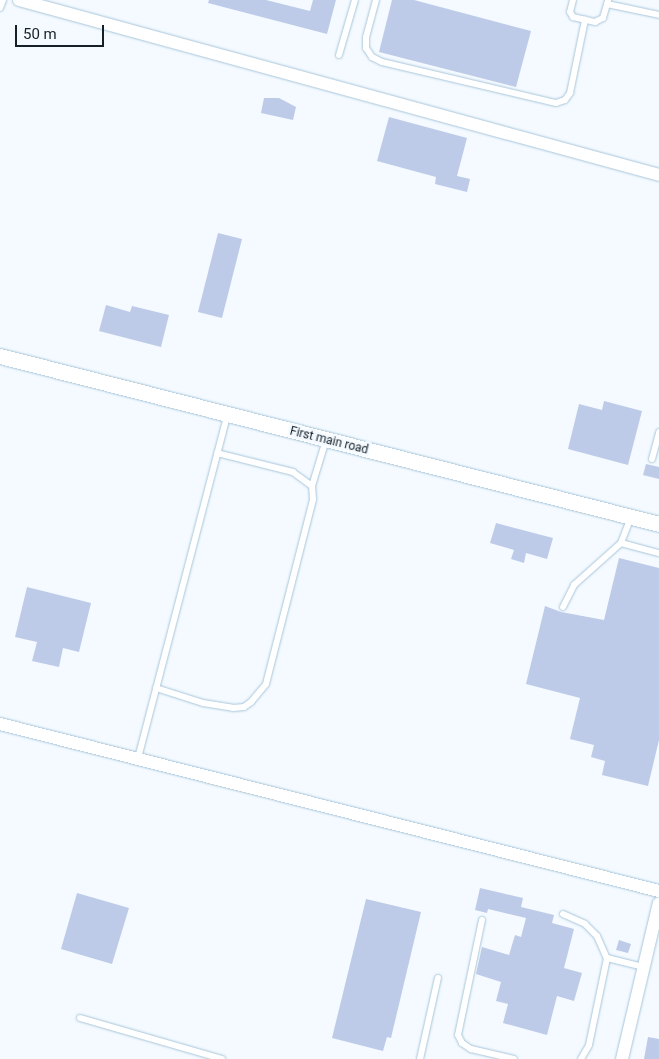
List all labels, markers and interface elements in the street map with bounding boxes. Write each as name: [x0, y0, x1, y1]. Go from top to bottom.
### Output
scale bar: [18, 15, 106, 47]
text: 50 m: [23, 25, 57, 43]
street label: First main road: [288, 424, 370, 458]

